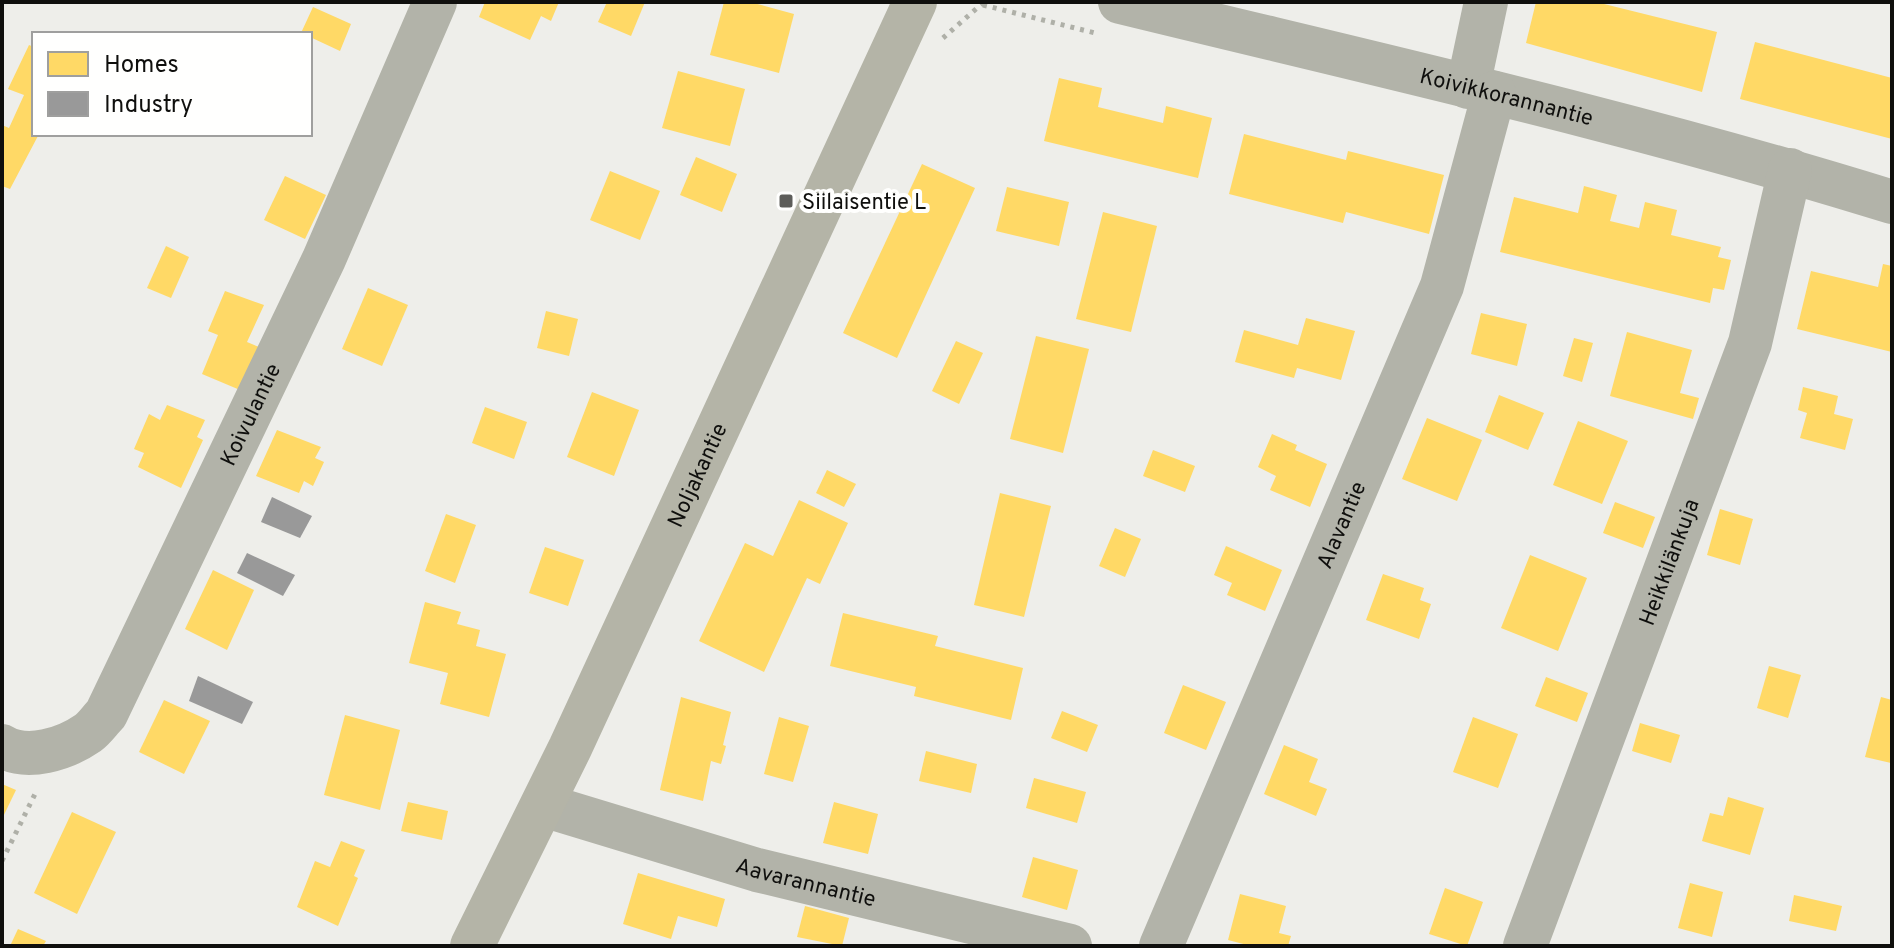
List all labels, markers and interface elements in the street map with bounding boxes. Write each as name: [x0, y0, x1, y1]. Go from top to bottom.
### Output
legend: [32, 32, 312, 136]
text: Homes: [104, 51, 179, 81]
street label: Koivikkorannantie: [1417, 64, 1596, 133]
text: Industry: [104, 91, 193, 121]
place label: Siilaisentie L: [802, 190, 926, 217]
marker: Siilaisentie L: [777, 192, 795, 210]
street label: Koivulantie: [216, 360, 288, 471]
street label: Noljakantie: [663, 419, 734, 532]
street label: Alavantie: [1312, 478, 1373, 573]
street label: Heikkilänkuja: [1635, 496, 1707, 630]
street label: Aavarannantie: [732, 853, 878, 914]

